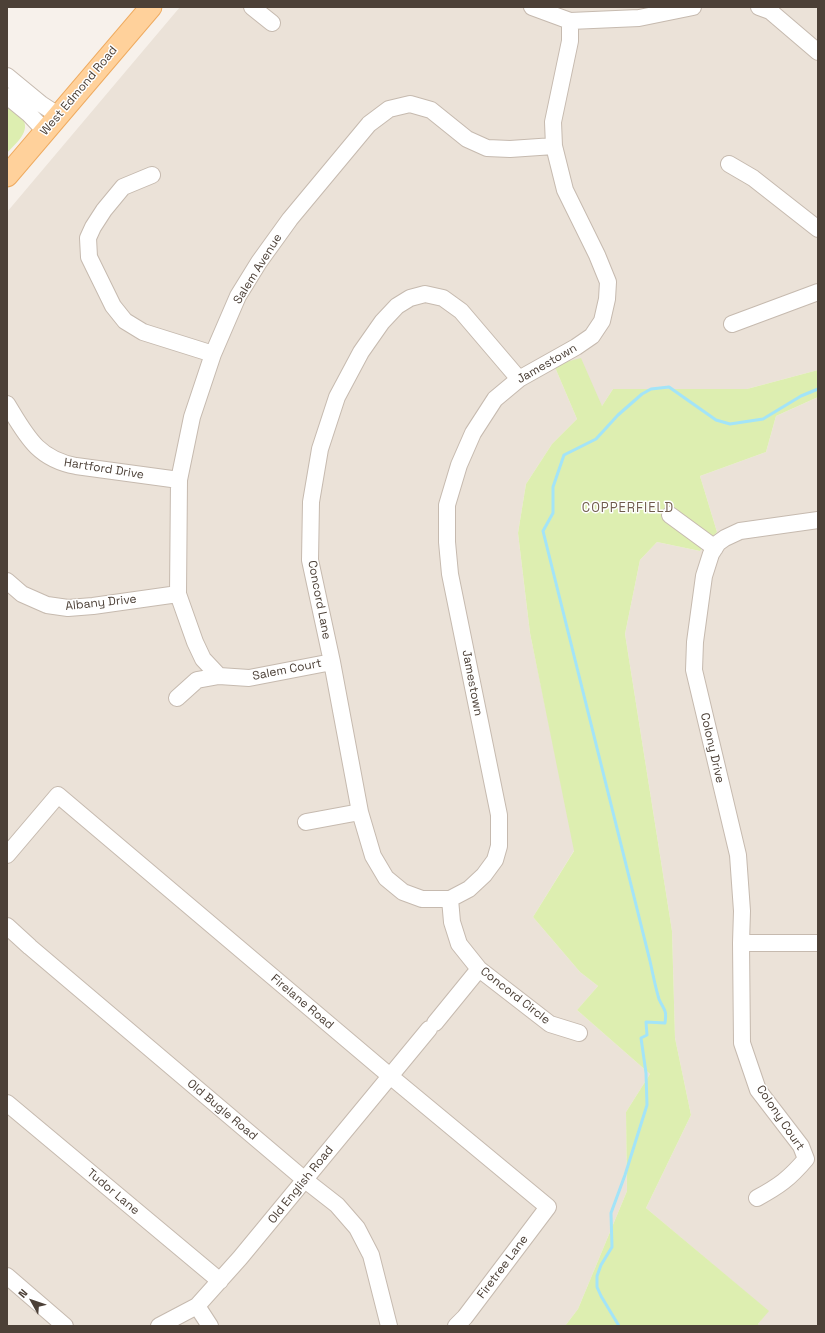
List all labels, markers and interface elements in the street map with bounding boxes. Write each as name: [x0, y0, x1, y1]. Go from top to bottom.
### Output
street label: West Edmond Road: [37, 43, 121, 139]
street label: Salem Avenue: [231, 231, 285, 307]
street label: Jamestown: [514, 341, 580, 387]
street label: Hartford Drive: [63, 456, 145, 482]
district label: COPPERFIELD: [582, 500, 674, 516]
street label: Concord Lane: [304, 559, 334, 641]
street label: Albany Drive: [65, 592, 137, 614]
street label: Jamestown: [459, 649, 485, 717]
street label: Salem Court: [251, 656, 323, 684]
street label: Colony Drive: [697, 711, 727, 785]
street label: Concord Circle: [477, 964, 553, 1028]
street label: Firelane Road: [268, 972, 336, 1032]
street label: Old Bugle Road: [184, 1076, 260, 1144]
street label: Colony Court: [753, 1083, 807, 1153]
street label: Old English Road: [265, 1143, 337, 1227]
street label: Tudor Lane: [84, 1166, 142, 1218]
street label: Firetree Lane: [474, 1232, 532, 1302]
north arrow: [12, 1281, 52, 1321]
text: N: [15, 1286, 31, 1301]

